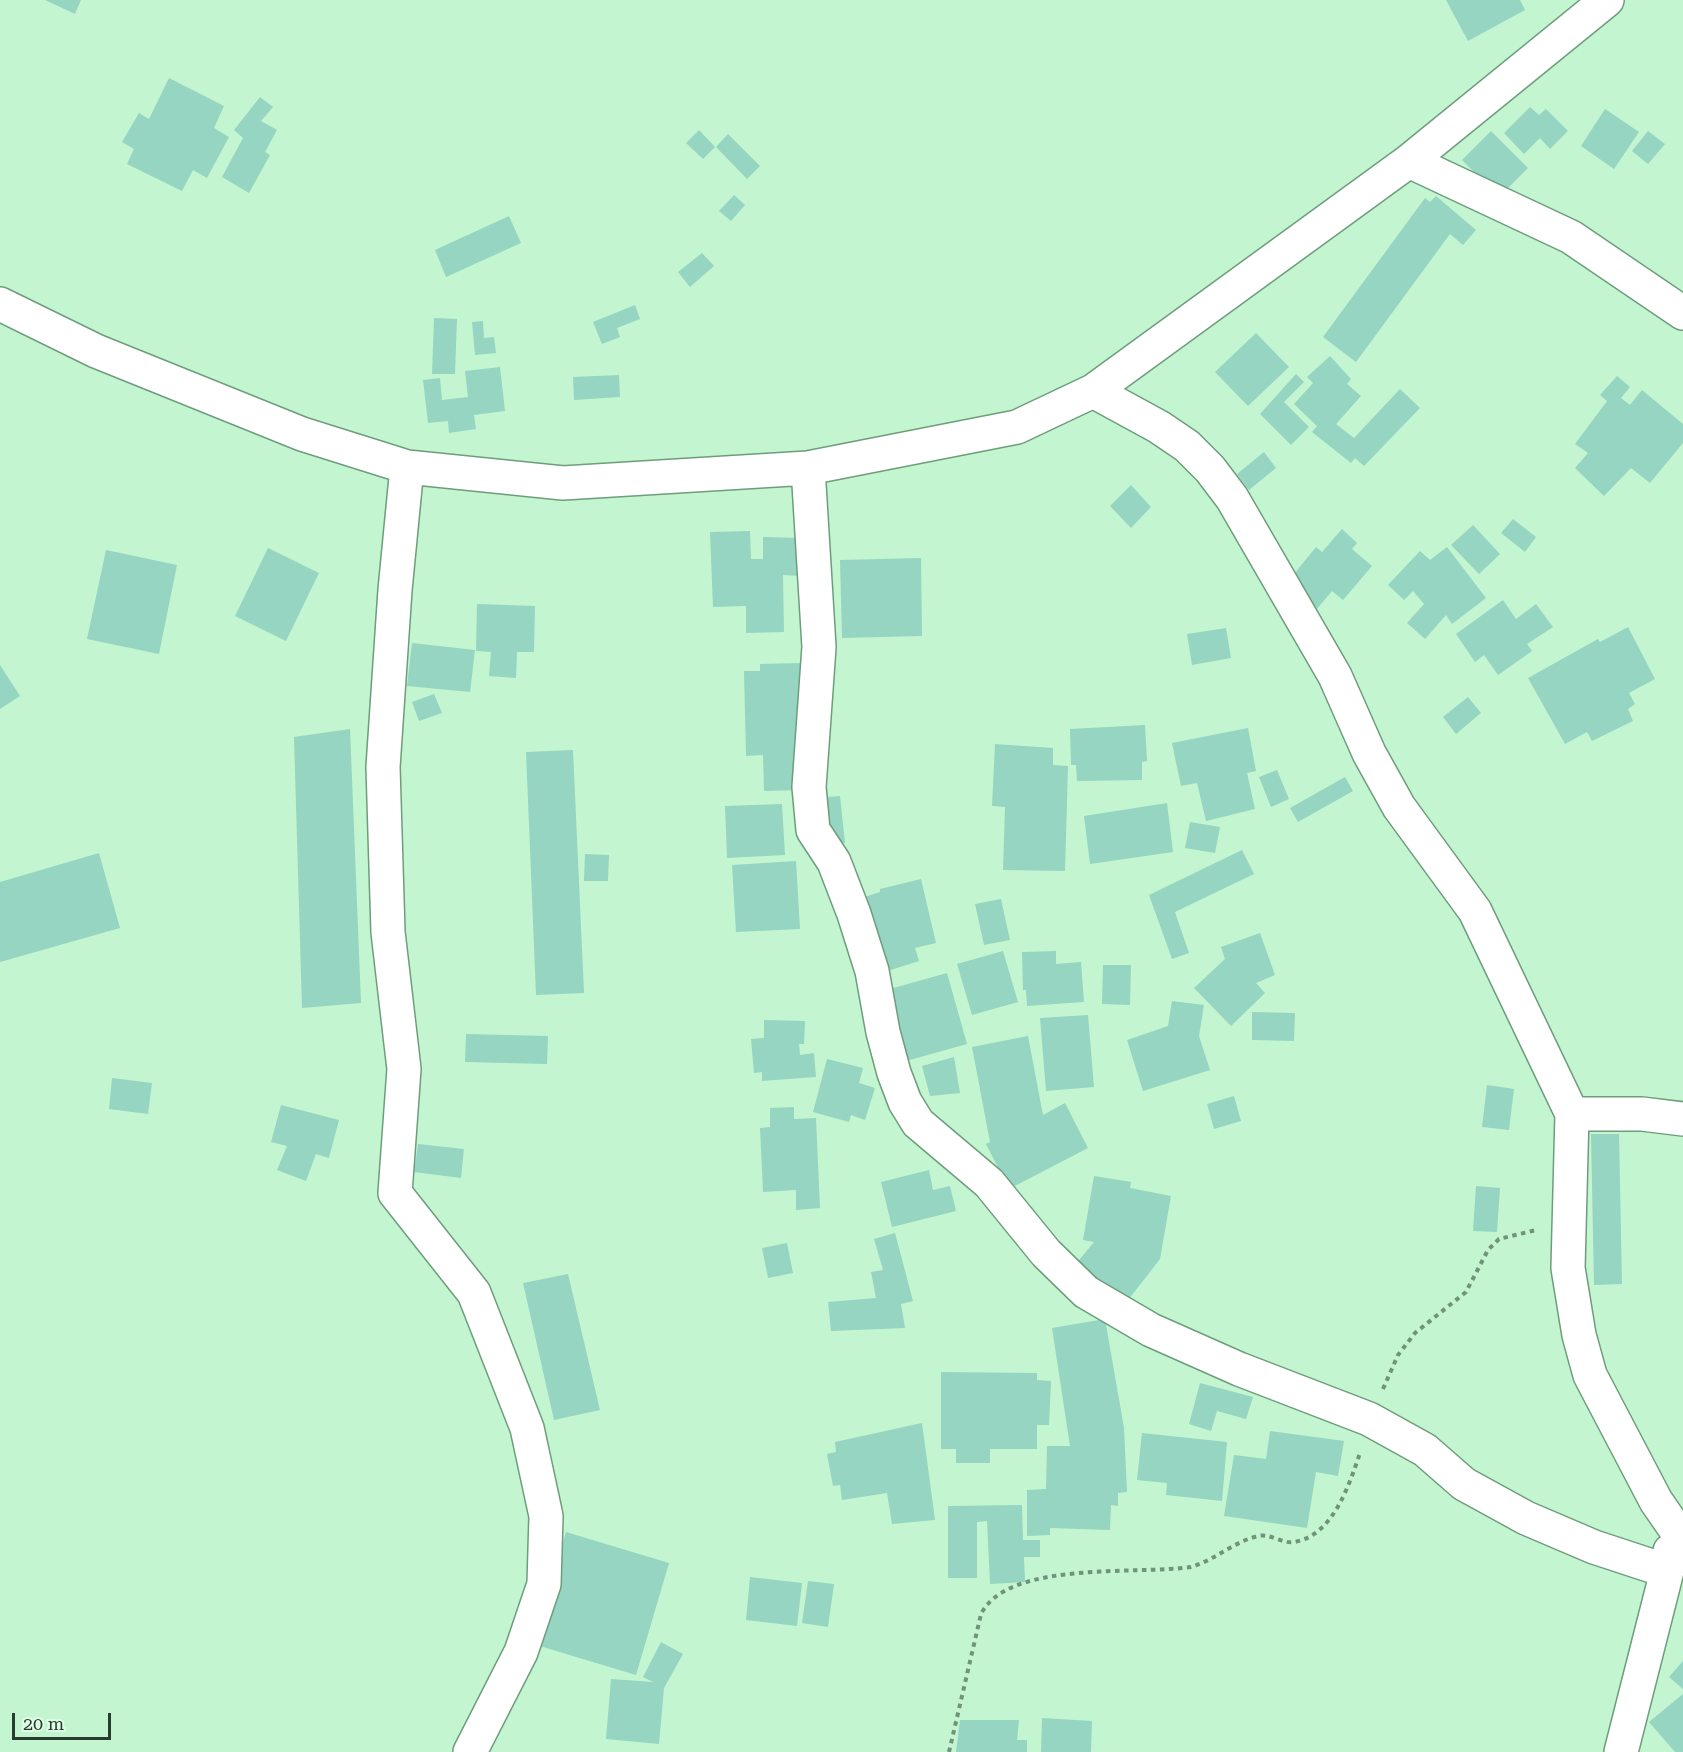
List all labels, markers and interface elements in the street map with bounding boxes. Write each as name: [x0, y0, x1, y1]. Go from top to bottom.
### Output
scale bar: [15, 1701, 114, 1739]
text: 20 m: [23, 1713, 64, 1734]

